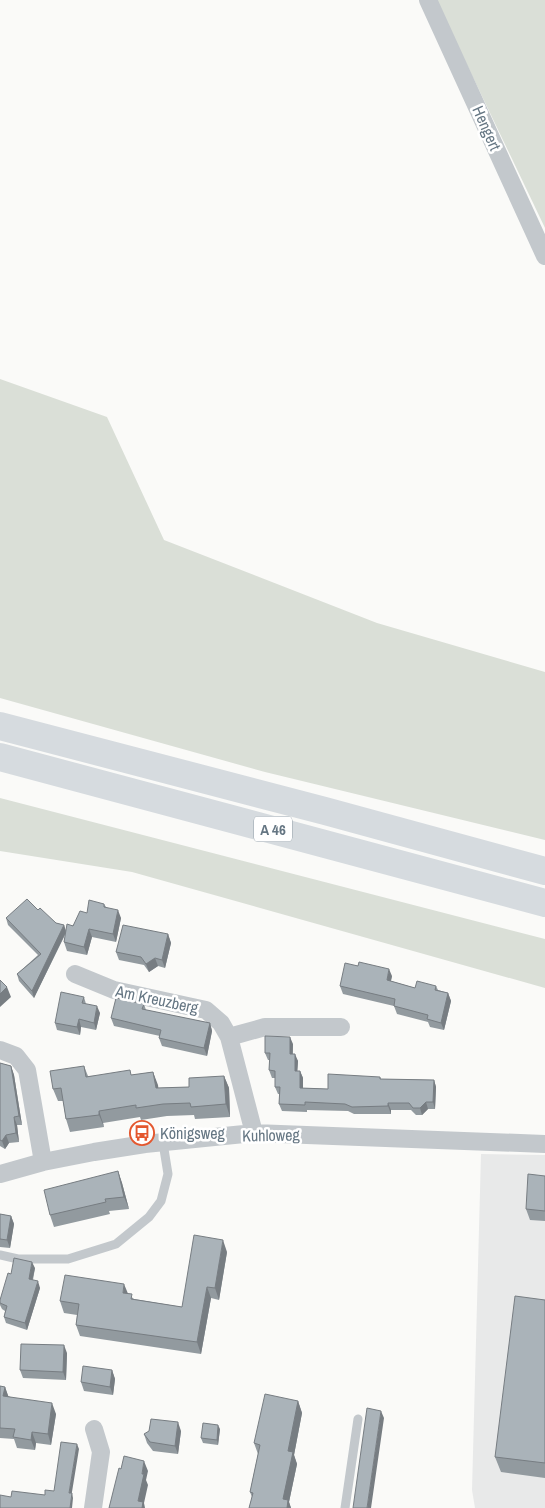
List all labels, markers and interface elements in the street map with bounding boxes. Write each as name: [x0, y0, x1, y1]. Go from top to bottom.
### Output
street label: Hengert: [467, 102, 507, 154]
road number: A 46: [254, 816, 292, 842]
street label: Am Kreuzberg: [113, 979, 201, 1019]
bus stop icon: Königsweg: [129, 1120, 155, 1146]
place label: Königsweg: [160, 1122, 226, 1144]
street label: Kuhloweg: [242, 1123, 301, 1147]

